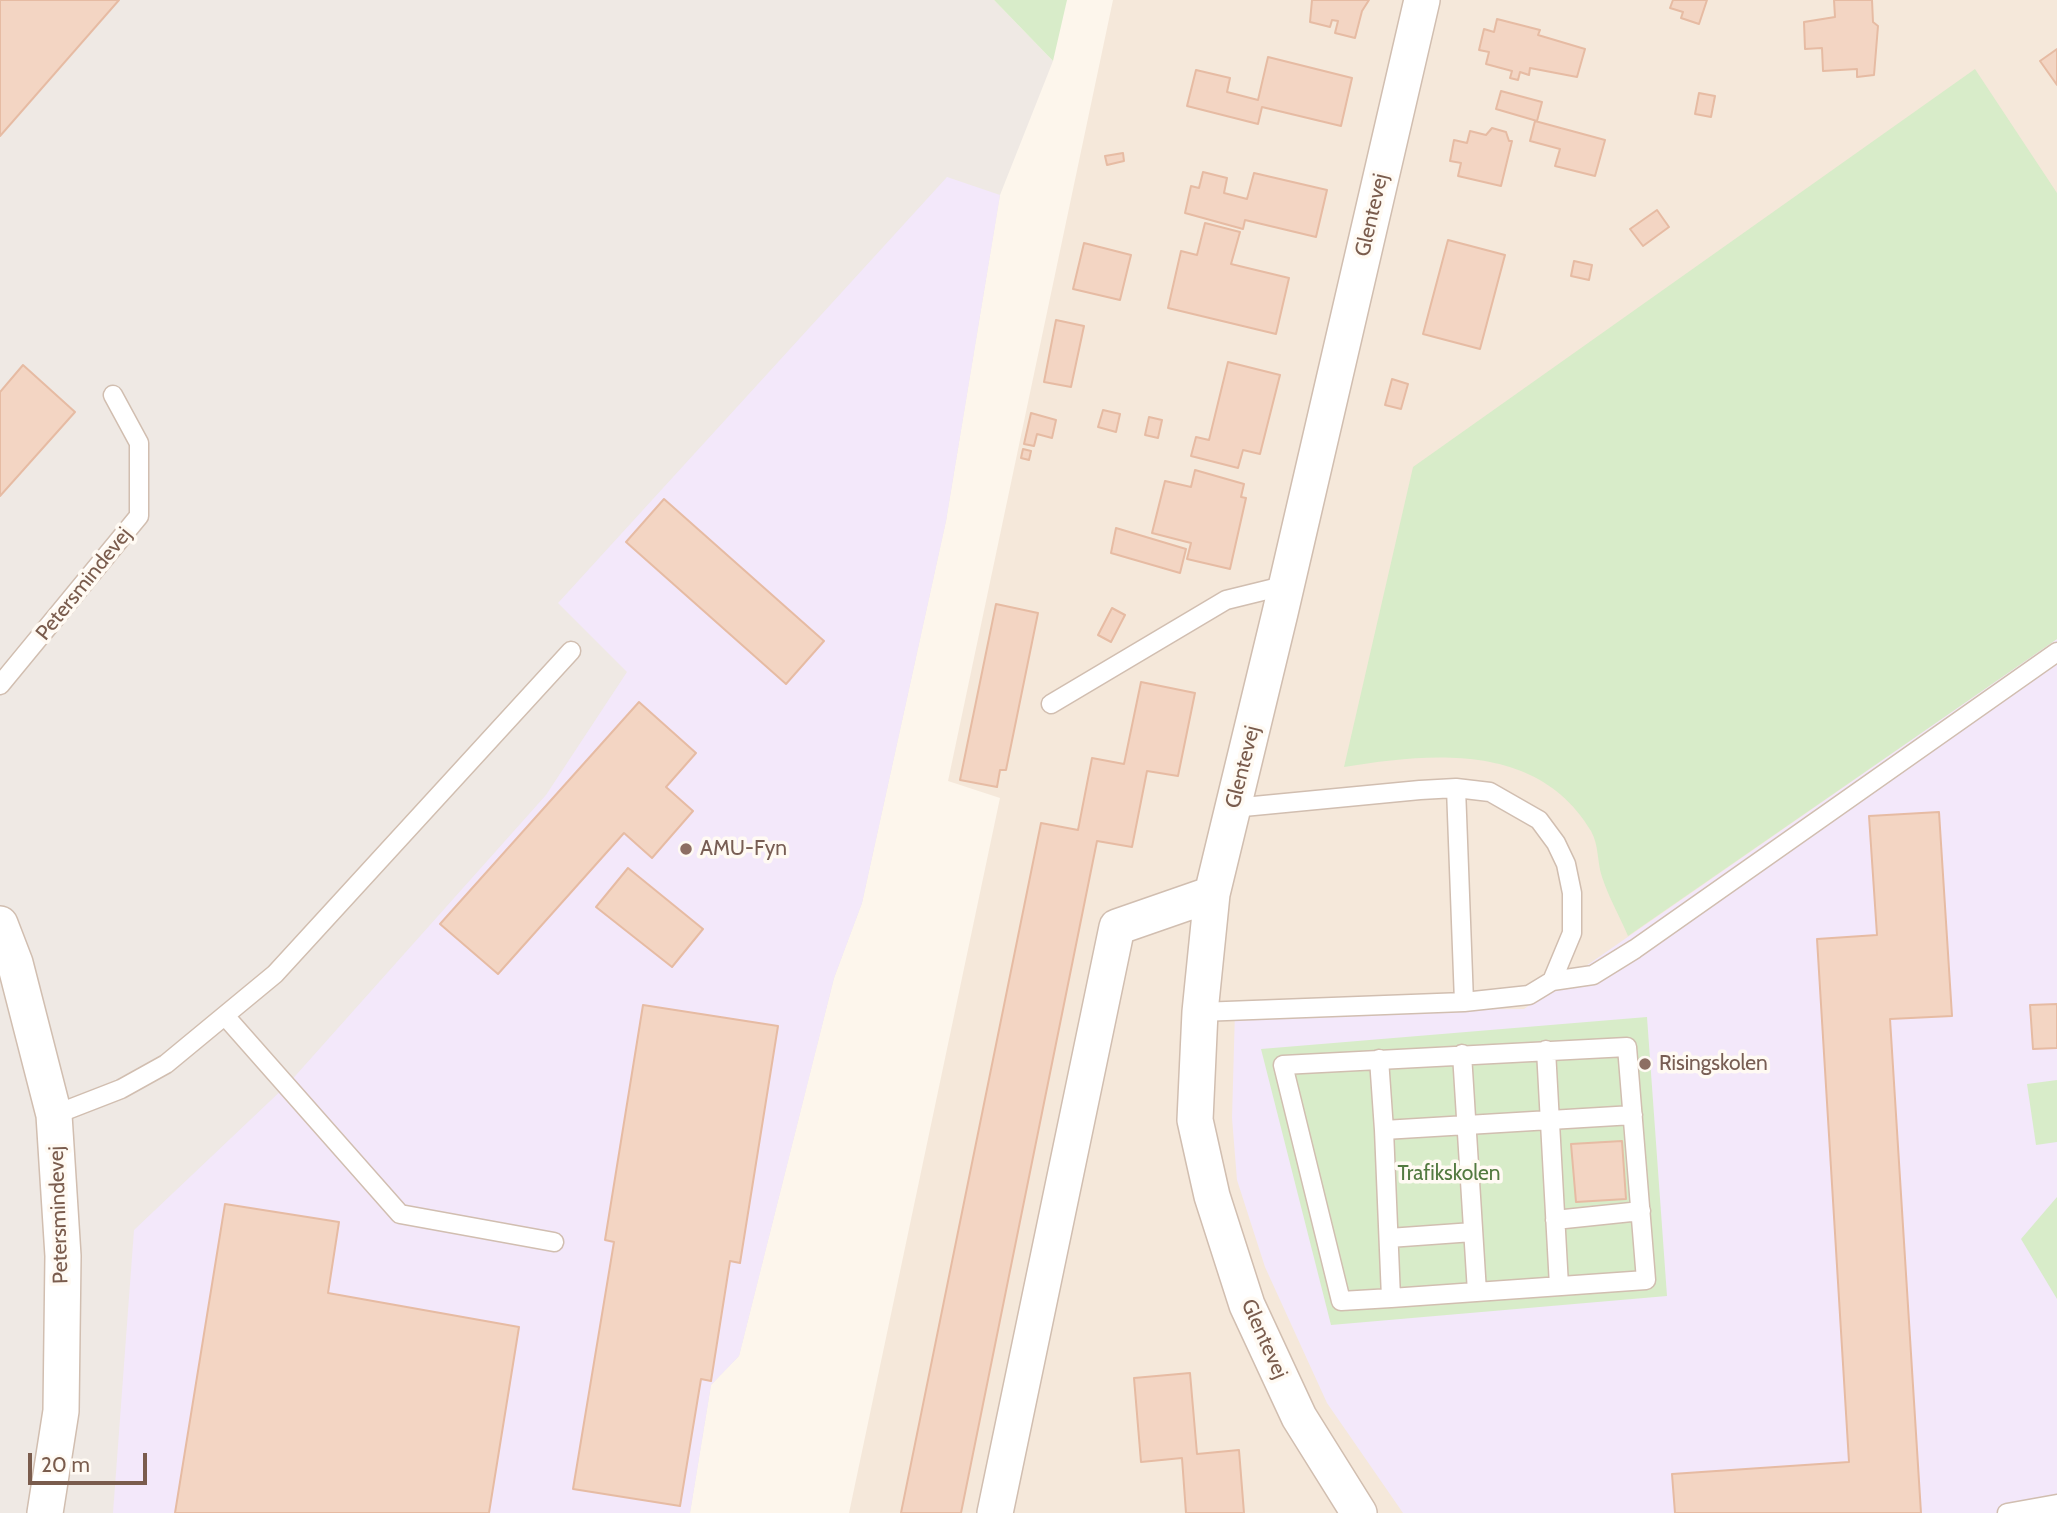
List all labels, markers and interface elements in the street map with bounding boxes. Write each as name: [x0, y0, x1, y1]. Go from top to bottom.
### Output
street label: Glentevej: [1350, 171, 1394, 259]
street label: Petersmindevej: [31, 523, 137, 645]
street label: Glentevej: [1221, 723, 1265, 811]
place label: AMU-Fyn: [700, 836, 787, 862]
marker: AMU-Fyn: [678, 841, 694, 857]
place label: Risingskolen: [1659, 1051, 1768, 1077]
marker: Risingskolen: [1637, 1056, 1653, 1072]
street label: Petersmindevej: [44, 1146, 74, 1284]
park label: Trafikskolen: [1397, 1161, 1501, 1187]
street label: Glentevej: [1235, 1295, 1293, 1383]
scale bar: [32, 1440, 150, 1484]
text: 20 m: [41, 1452, 90, 1477]

